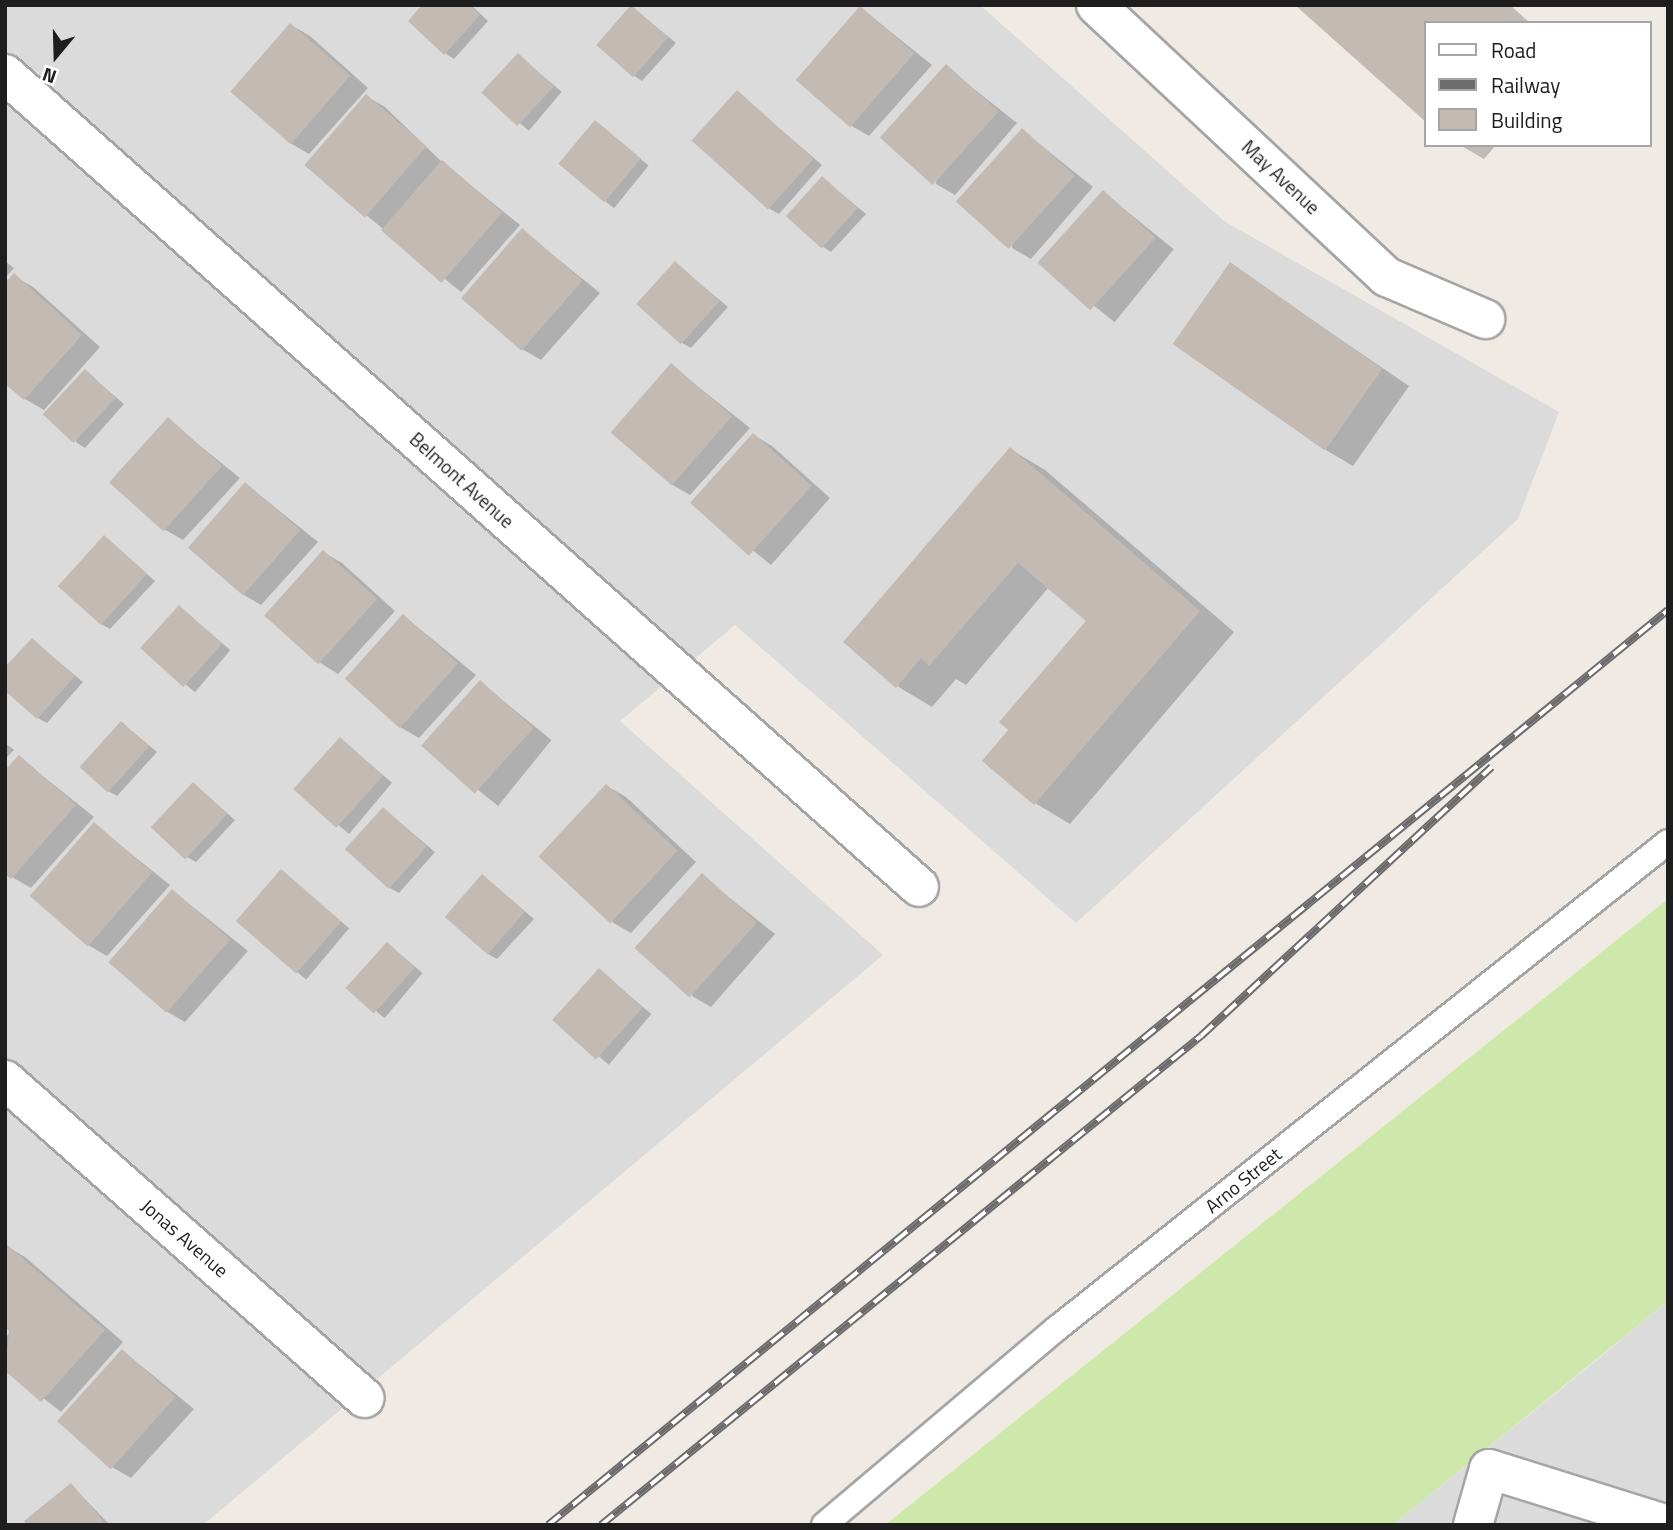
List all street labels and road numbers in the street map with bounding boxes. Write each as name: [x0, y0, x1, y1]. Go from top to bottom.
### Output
street label: May Avenue: [1237, 135, 1325, 219]
street label: Belmont Avenue: [405, 427, 519, 533]
street label: Arno Street: [1200, 1142, 1286, 1218]
street label: Jonas Avenue: [137, 1194, 233, 1282]

